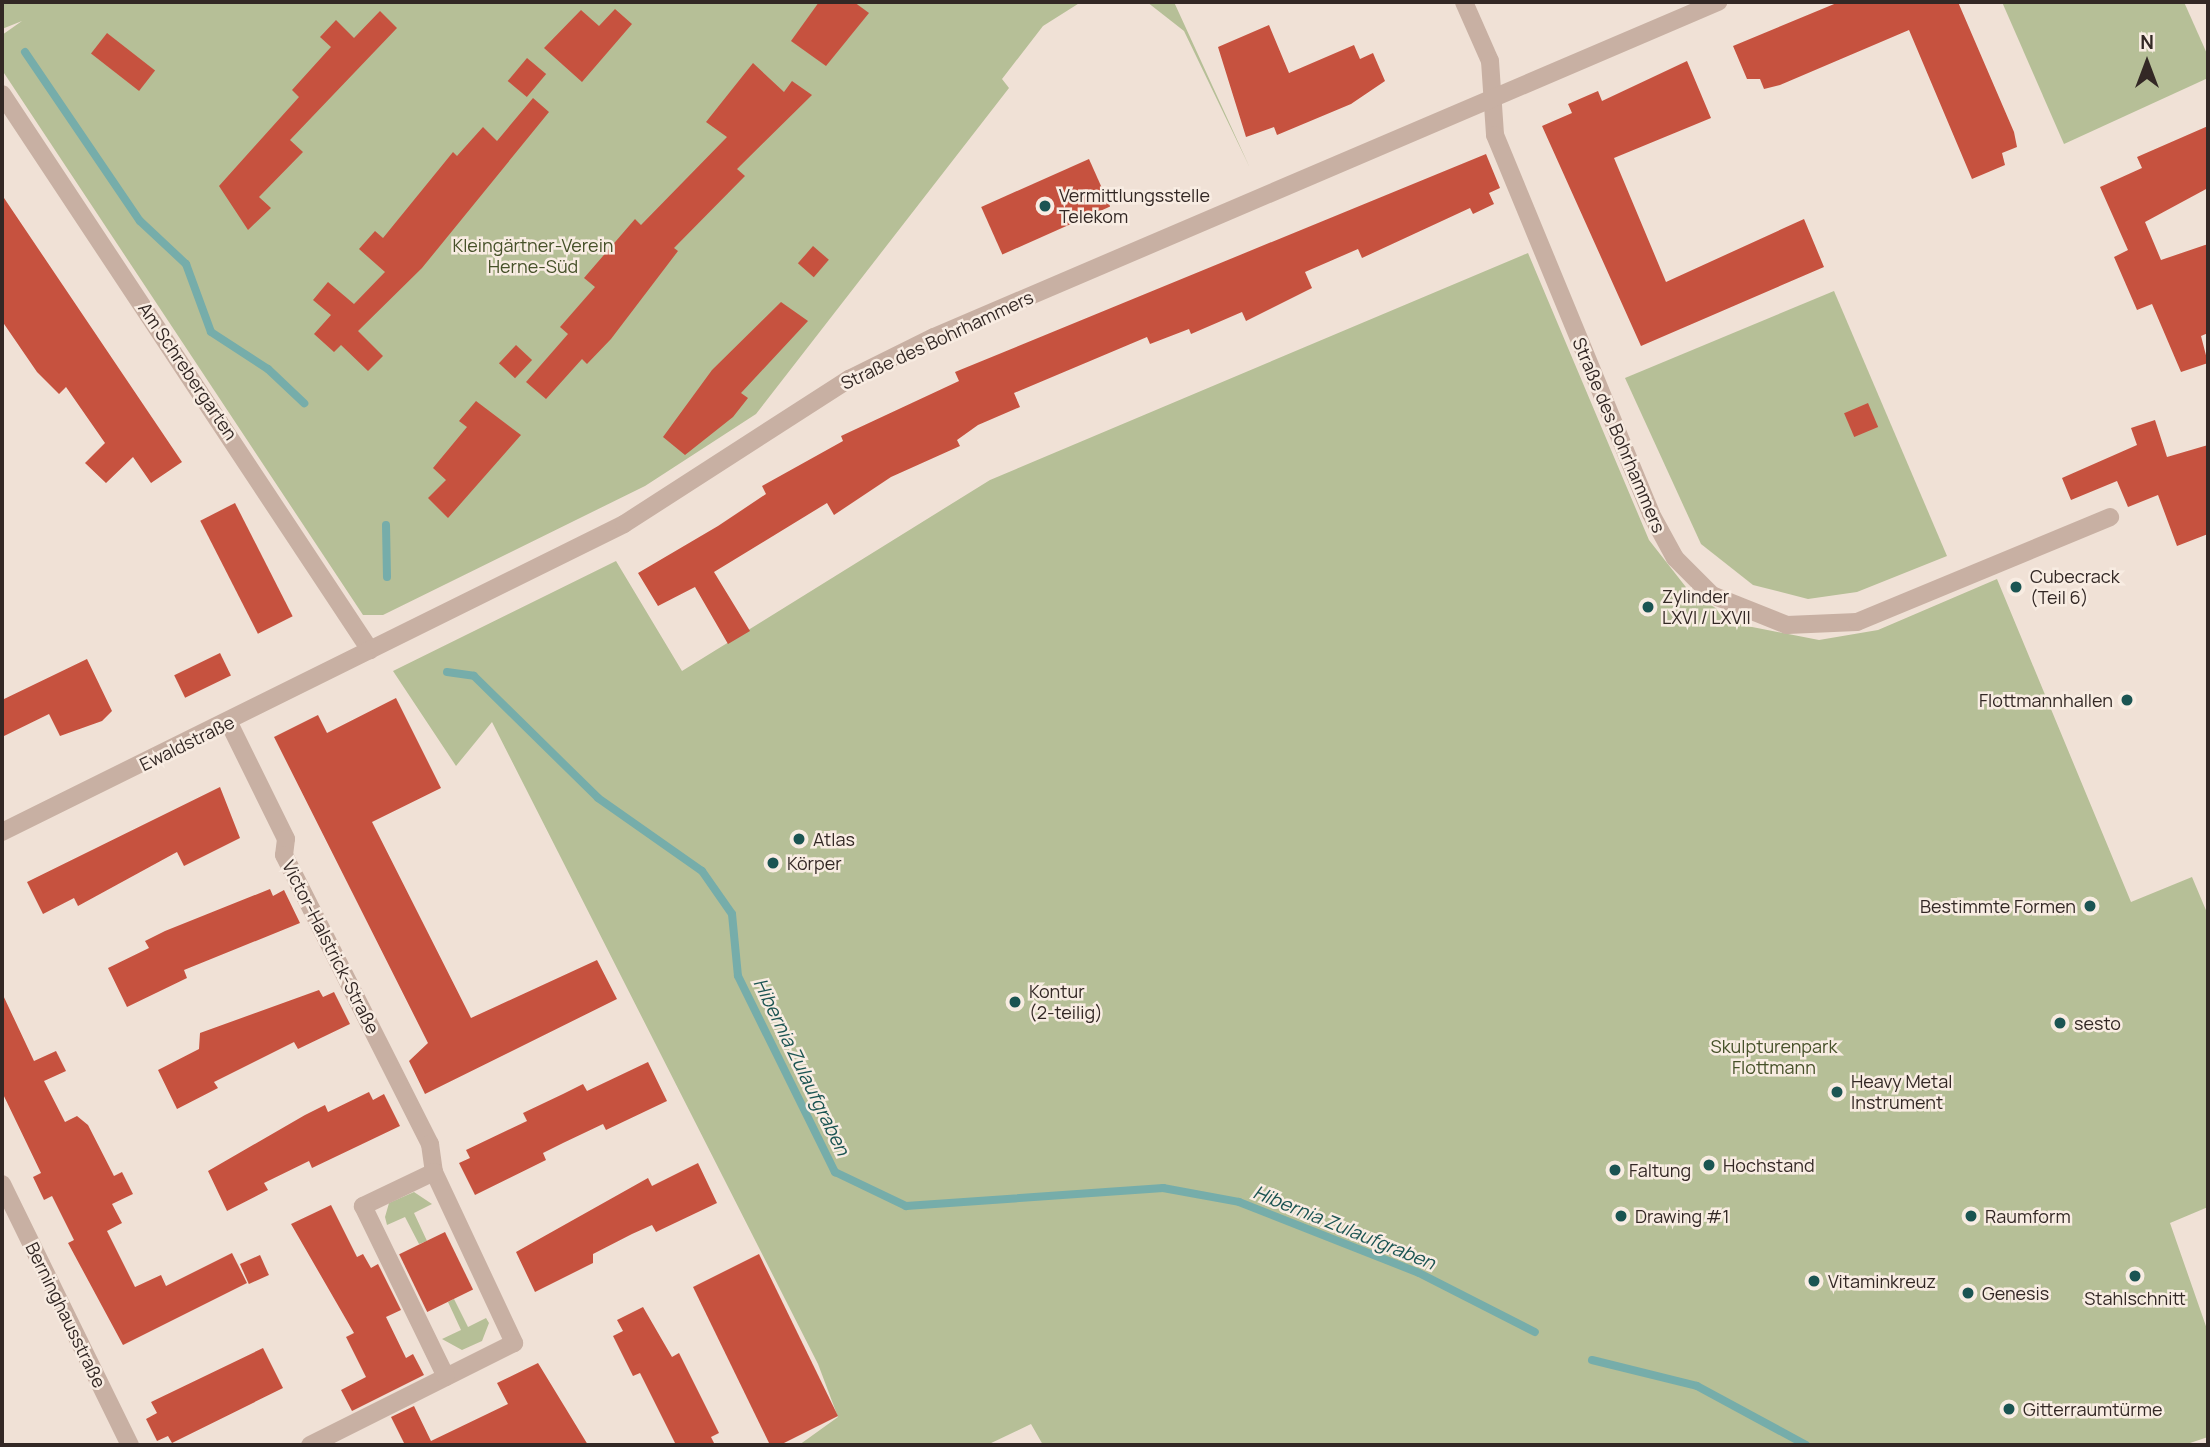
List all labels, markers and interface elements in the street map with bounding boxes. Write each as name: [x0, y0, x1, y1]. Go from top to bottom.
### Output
north arrow: [2112, 28, 2182, 98]
text: N: [2140, 29, 2154, 55]
place label: Vermittlungsstelle Telekom: [1059, 185, 1210, 228]
marker: Vermittlungsstelle Telekom: [1037, 198, 1053, 214]
park label: Kleingärtner-Verein Herne-Süd: [452, 235, 614, 278]
street label: Straße des Bohrhammers: [837, 286, 1037, 394]
street label: Am Schrebergarten: [134, 298, 242, 444]
street label: Straße des Bohrhammers: [1568, 334, 1670, 536]
place label: Cubecrack (Teil 6): [2030, 566, 2120, 608]
marker: Cubecrack (Teil 6): [2008, 579, 2024, 595]
place label: Zylinder LXVI / LXVII: [1662, 586, 1751, 628]
marker: Zylinder LXVI / LXVII: [1640, 599, 1656, 615]
place label: Flottmannhallen: [1979, 689, 2113, 711]
marker: Flottmannhallen: [2119, 692, 2135, 708]
street label: Ewaldstraße: [136, 711, 238, 775]
place label: Atlas: [813, 828, 855, 850]
marker: Atlas: [791, 831, 807, 847]
place label: Körper: [787, 852, 842, 874]
marker: Körper: [765, 855, 781, 871]
street label: Victor-Halstrick-Straße: [278, 857, 384, 1037]
place label: Bestimmte Formen: [1920, 895, 2076, 917]
marker: Bestimmte Formen: [2082, 898, 2098, 914]
water label: Hibernia Zulaufgraben: [748, 975, 854, 1159]
place label: Kontur (2-teilig): [1029, 981, 1103, 1024]
marker: Kontur (2-teilig): [1007, 994, 1023, 1010]
place label: sesto: [2074, 1012, 2121, 1034]
marker: sesto: [2052, 1015, 2068, 1031]
park label: Skulpturenpark Flottmann: [1711, 1036, 1837, 1078]
place label: Heavy Metal Instrument: [1851, 1071, 1953, 1114]
marker: Heavy Metal Instrument: [1829, 1084, 1845, 1100]
place label: Hochstand: [1723, 1154, 1815, 1176]
marker: Hochstand: [1701, 1157, 1717, 1173]
place label: Faltung: [1629, 1159, 1691, 1181]
marker: Faltung: [1607, 1162, 1623, 1178]
water label: Hibernia Zulaufgraben: [1250, 1181, 1438, 1275]
place label: Drawing #1: [1635, 1205, 1729, 1227]
place label: Raumform: [1985, 1205, 2071, 1227]
marker: Drawing #1: [1613, 1208, 1629, 1224]
marker: Raumform: [1963, 1208, 1979, 1224]
street label: Berninghausstraße: [21, 1239, 111, 1391]
marker: Stahlschnitt: [2127, 1268, 2143, 1284]
place label: Vitaminkreuz: [1828, 1270, 1936, 1292]
marker: Vitaminkreuz: [1806, 1273, 1822, 1289]
place label: Genesis: [1982, 1282, 2049, 1304]
marker: Genesis: [1960, 1285, 1976, 1301]
place label: Stahlschnitt: [2084, 1287, 2186, 1309]
place label: Gitterraumtürme: [2023, 1398, 2162, 1420]
marker: Gitterraumtürme: [2001, 1401, 2017, 1417]

